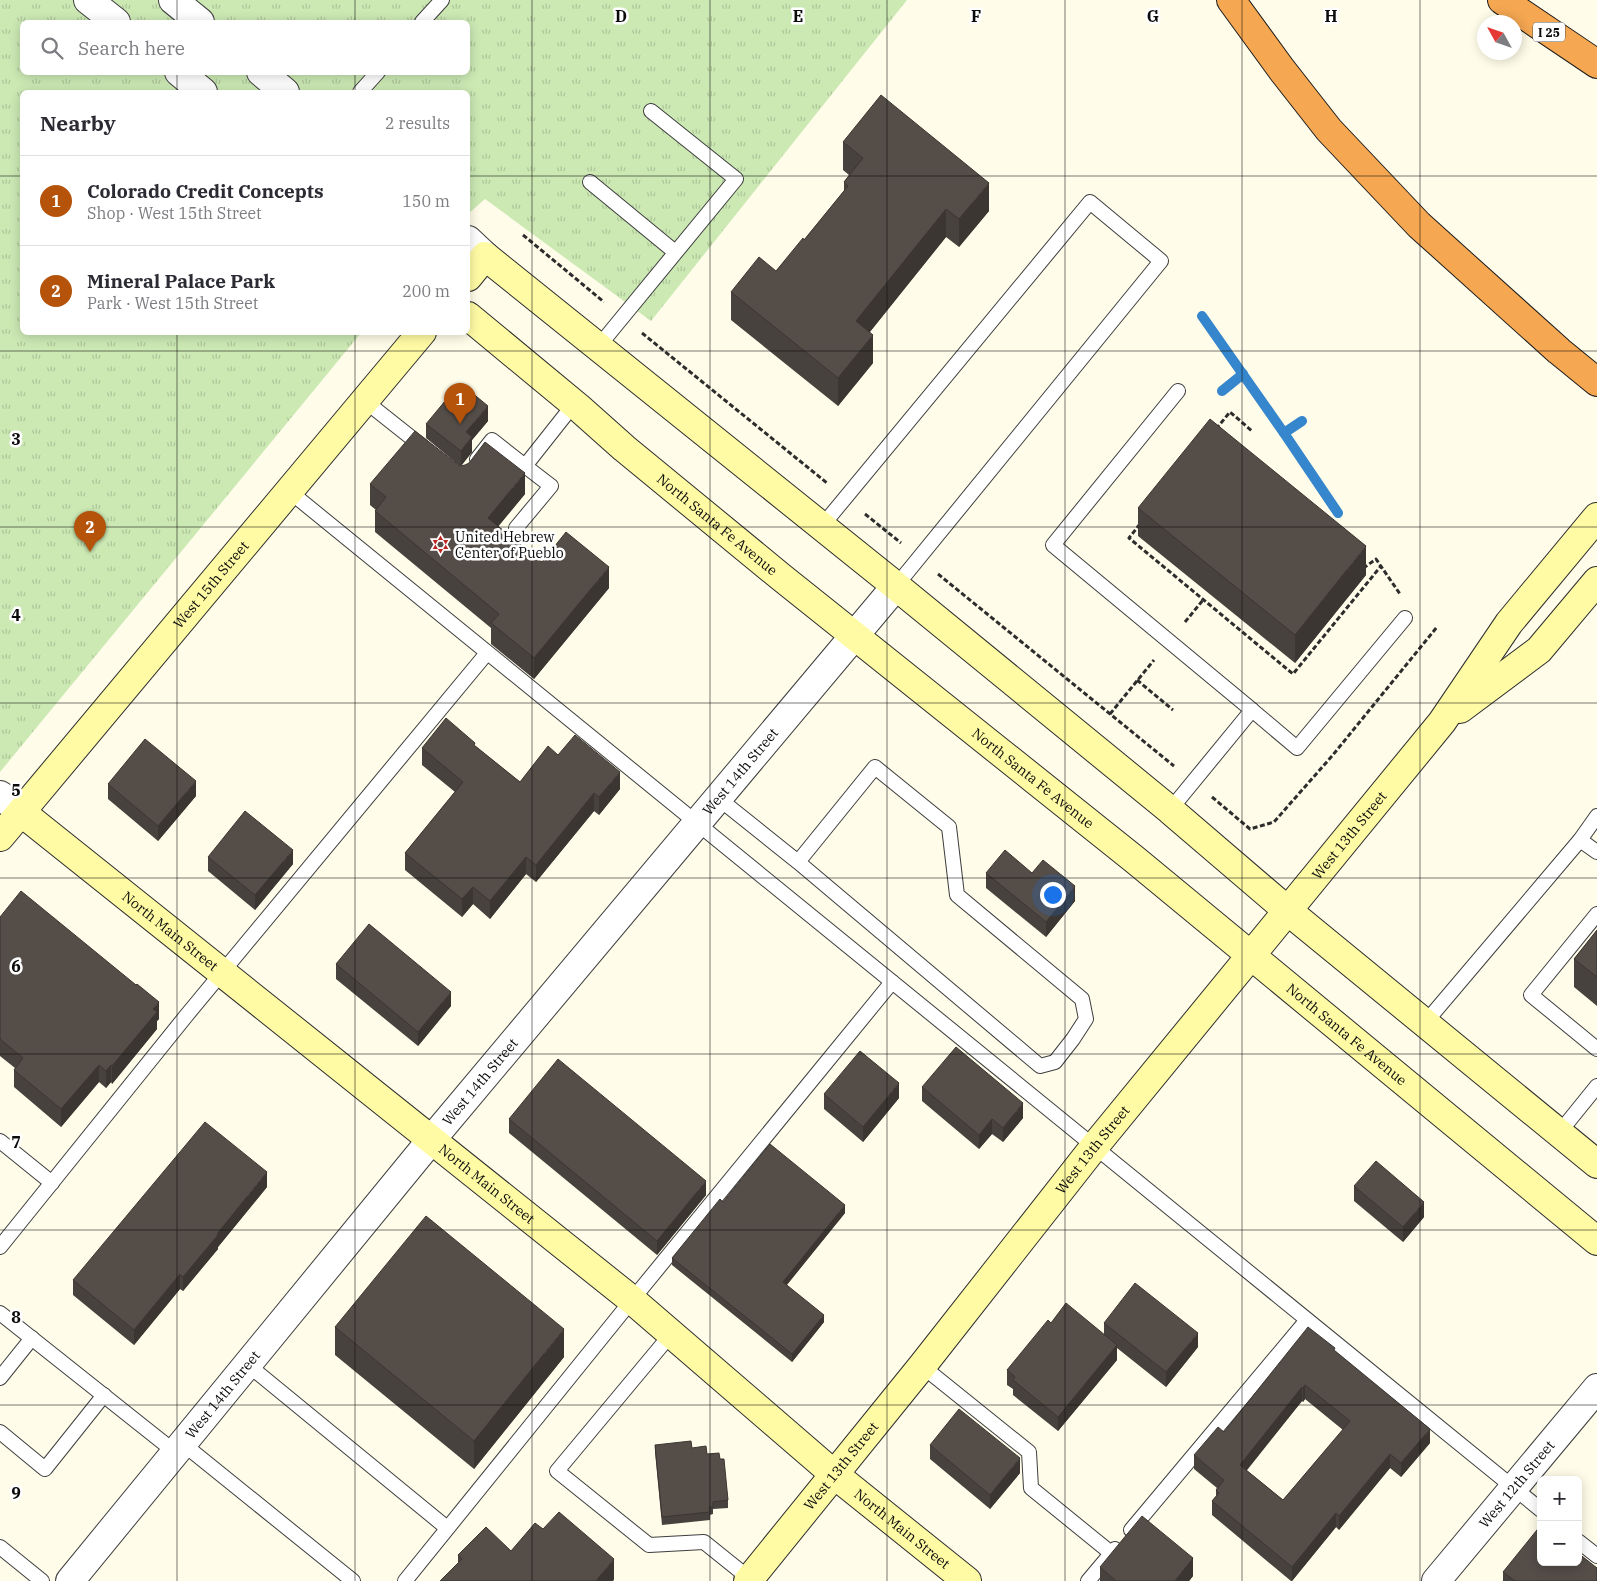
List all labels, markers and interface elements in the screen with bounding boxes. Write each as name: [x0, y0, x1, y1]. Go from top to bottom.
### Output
text: D: [615, 6, 627, 26]
text: E: [793, 6, 803, 26]
text: F: [971, 6, 981, 26]
text: G: [1147, 6, 1159, 26]
text: H: [1325, 6, 1338, 26]
north arrow: [1477, 15, 1522, 60]
search box: [20, 20, 470, 75]
road number: I 25: [1533, 22, 1565, 42]
icon: search: [38, 34, 66, 62]
text: Search here: [78, 36, 185, 60]
text: Nearby: [40, 109, 116, 137]
text: 2 results: [385, 113, 450, 133]
text: Colorado Credit Concepts: [87, 179, 324, 203]
text: 1: [51, 191, 61, 211]
text: 150 m: [402, 191, 450, 211]
text: Shop · West 15th Street: [87, 203, 262, 223]
text: Mineral Palace Park: [87, 269, 275, 293]
text: 2: [51, 281, 61, 301]
text: 200 m: [402, 281, 450, 301]
text: Park · West 15th Street: [87, 293, 258, 313]
pin: 1: [444, 383, 476, 424]
text: 3: [11, 429, 21, 449]
street label: North Santa Fe Avenue: [653, 470, 781, 579]
pin: 2: [74, 511, 106, 552]
place label: United Hebrew Center of Pueblo: [455, 528, 564, 562]
synagogue icon: United Hebrew Center of Pueblo: [431, 535, 451, 555]
street label: West 15th Street: [169, 537, 253, 632]
text: 4: [11, 605, 21, 625]
street label: West 14th Street: [699, 724, 782, 819]
street label: North Santa Fe Avenue: [968, 724, 1098, 832]
text: 5: [11, 780, 21, 800]
street label: West 13th Street: [1308, 788, 1391, 883]
your location: [1040, 882, 1066, 908]
street label: North Main Street: [119, 887, 222, 975]
text: 6: [11, 956, 21, 976]
street label: North Santa Fe Avenue: [1283, 979, 1411, 1089]
street label: West 14th Street: [438, 1034, 522, 1129]
street label: West 13th Street: [1052, 1102, 1133, 1198]
text: 7: [11, 1132, 21, 1152]
street label: North Main Street: [435, 1140, 538, 1228]
text: 8: [11, 1307, 21, 1327]
street label: West 14th Street: [181, 1347, 264, 1442]
street label: West 13th Street: [800, 1418, 882, 1514]
street label: West 12th Street: [1475, 1437, 1558, 1532]
map controls: [1537, 1476, 1582, 1566]
button: +: [1537, 1476, 1582, 1521]
text: 9: [11, 1483, 21, 1503]
street label: North Main Street: [850, 1485, 954, 1573]
button: −: [1537, 1521, 1582, 1566]

